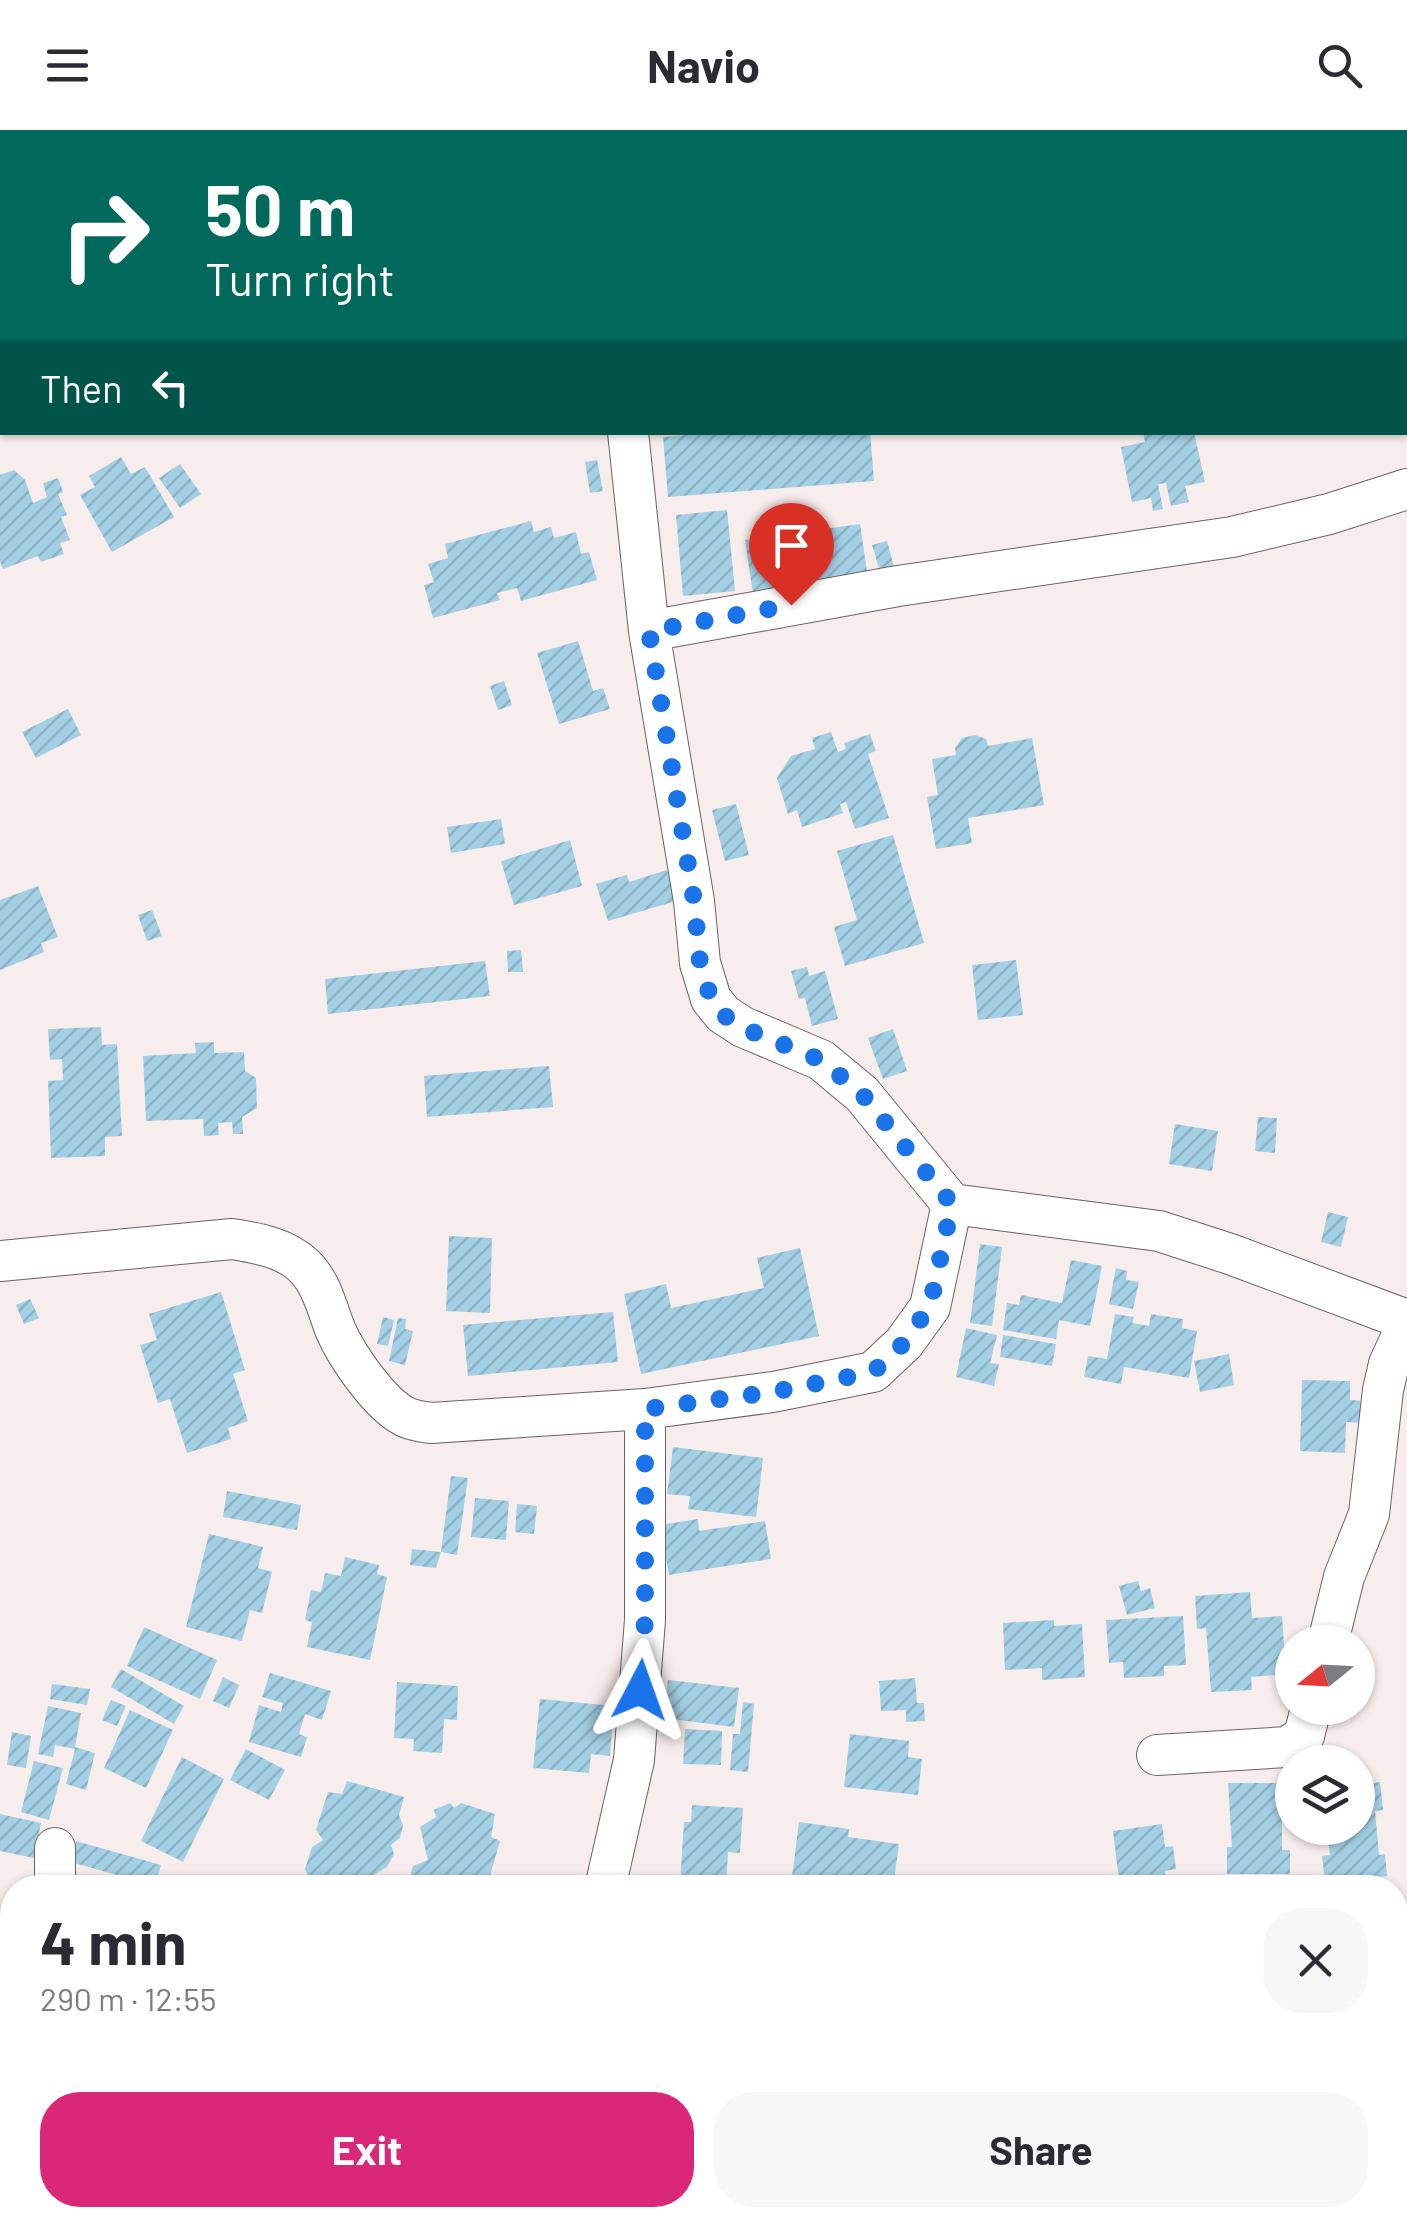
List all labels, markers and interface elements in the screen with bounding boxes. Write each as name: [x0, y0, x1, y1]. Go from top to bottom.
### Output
icon: menu: [40, 38, 95, 93]
text: Navio: [647, 38, 760, 92]
icon: search: [1312, 38, 1367, 93]
text: 50 m: [205, 166, 355, 250]
icon: right: [40, 170, 170, 300]
text: Turn right: [205, 251, 395, 305]
icon: left: [143, 360, 198, 415]
text: Then: [40, 365, 123, 411]
pin: [749, 503, 834, 606]
icon: arrive: [764, 518, 819, 573]
north arrow: [1275, 1625, 1375, 1725]
map controls: [1275, 1625, 1375, 1845]
position arrow: [588, 1638, 692, 1742]
button: layers: [1275, 1745, 1375, 1845]
text: 4 min: [40, 1905, 187, 1977]
button: close: [1263, 1908, 1368, 2013]
text: 290 m · 12:55: [40, 1979, 216, 2017]
button: Exit: [40, 2092, 694, 2207]
button: Share: [714, 2092, 1368, 2207]

